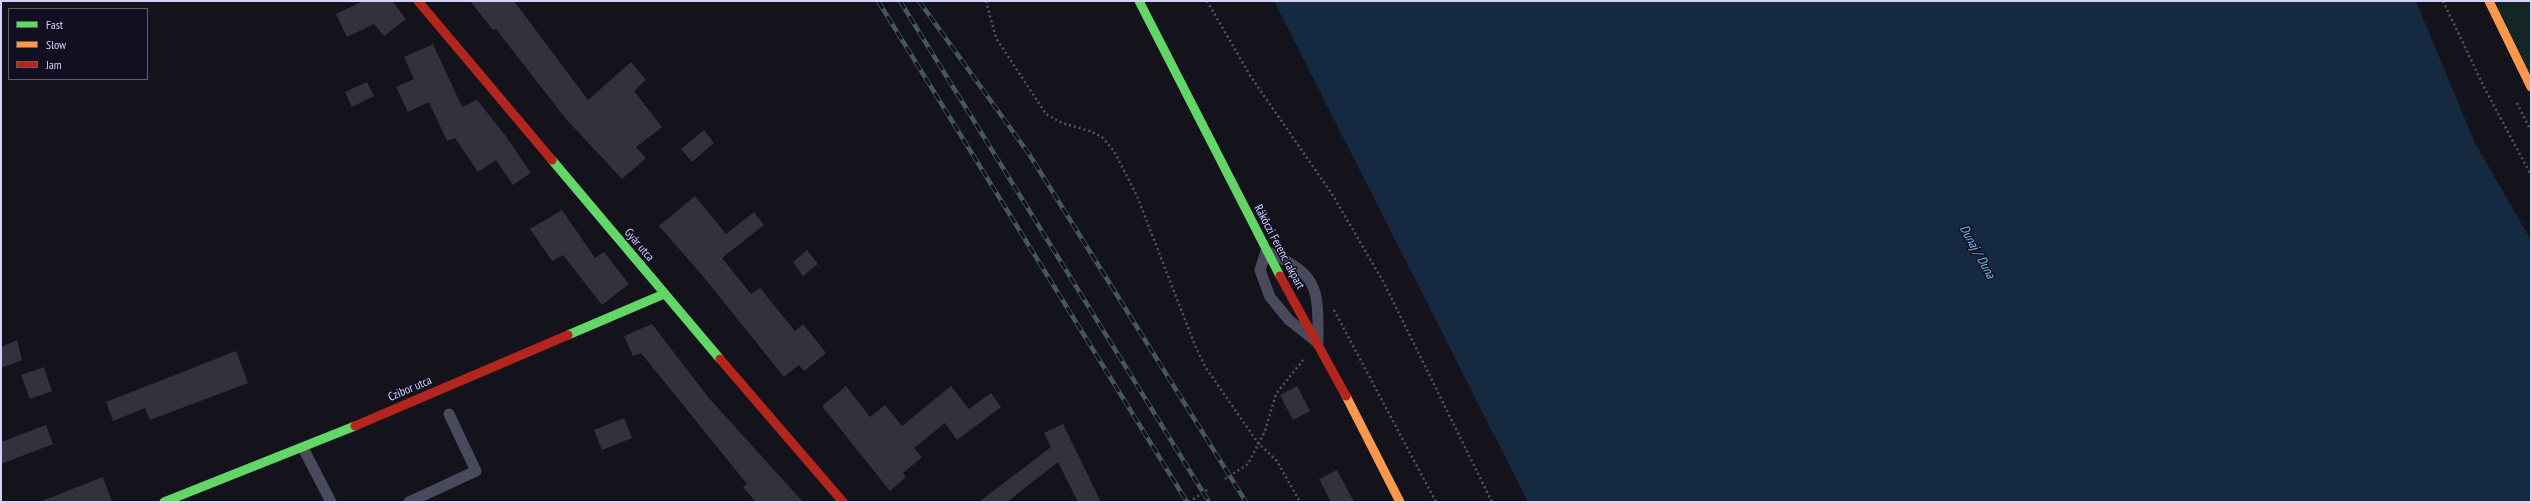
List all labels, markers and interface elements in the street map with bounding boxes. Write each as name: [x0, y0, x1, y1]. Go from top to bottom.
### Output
legend: [8, 8, 148, 80]
text: Fast: [46, 17, 63, 32]
text: Slow: [46, 37, 66, 52]
text: Jam: [46, 57, 62, 72]
street label: Rákóczi Ferenc rakpart: [1251, 202, 1307, 292]
water label: Dunaj / Duna: [1956, 222, 1998, 282]
street label: Gyár utca: [621, 226, 657, 264]
street label: Czibor utca: [386, 373, 434, 405]

